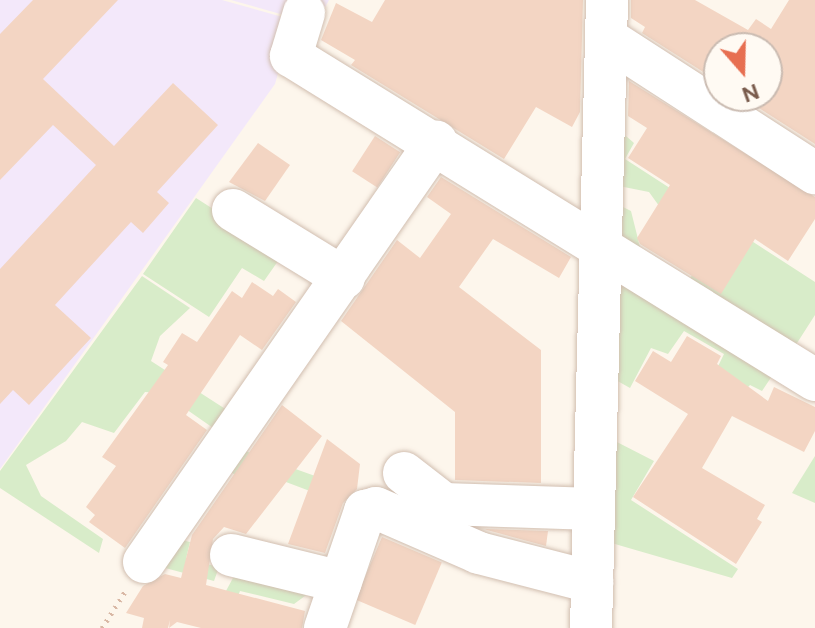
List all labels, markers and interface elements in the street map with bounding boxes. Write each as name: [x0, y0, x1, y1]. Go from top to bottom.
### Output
north arrow: [703, 32, 783, 112]
text: N: [738, 77, 763, 110]

